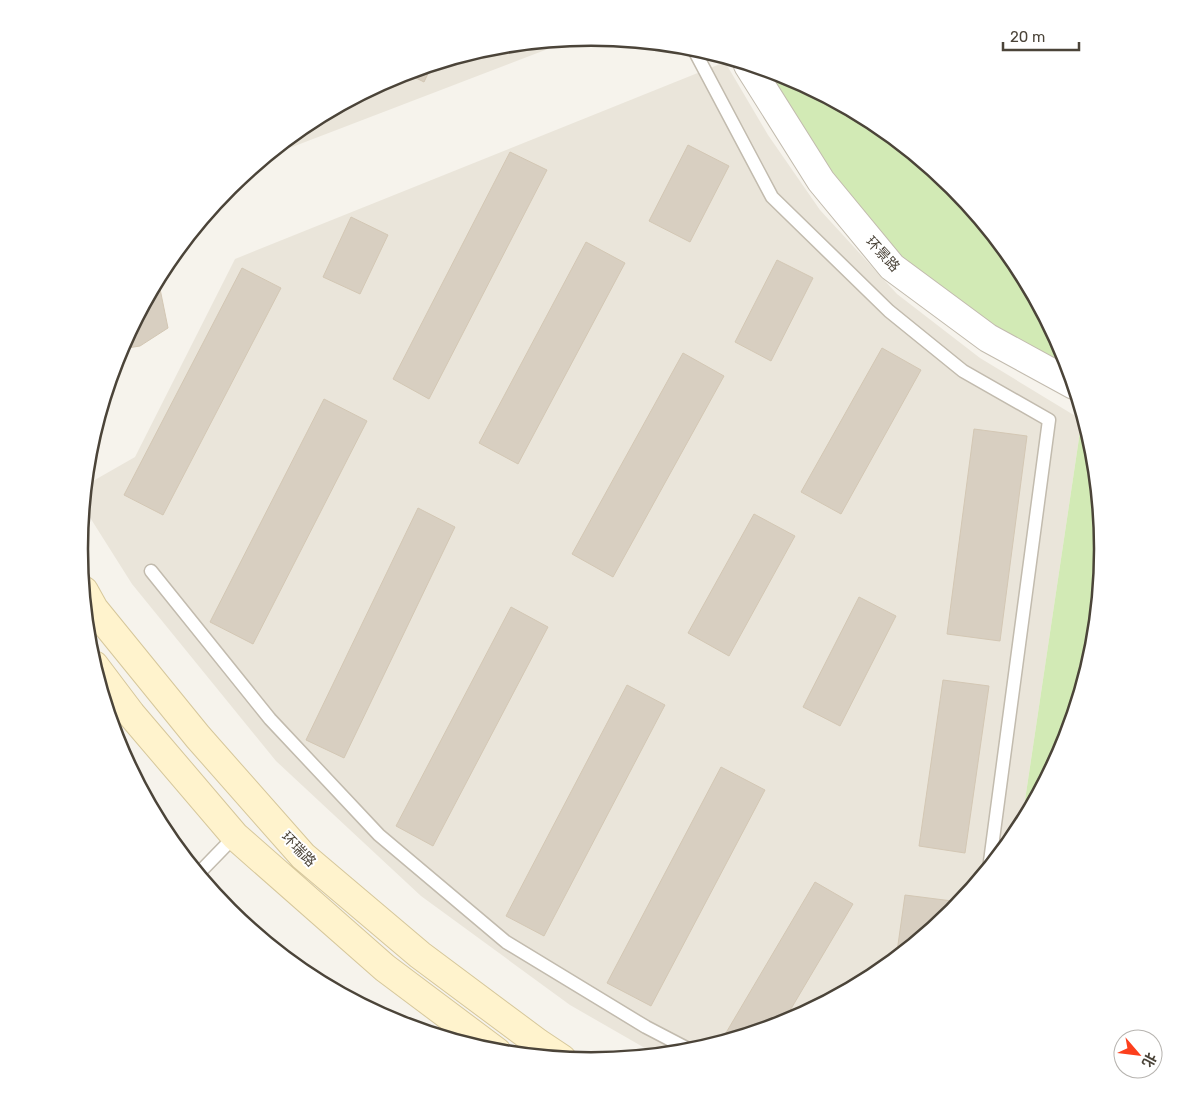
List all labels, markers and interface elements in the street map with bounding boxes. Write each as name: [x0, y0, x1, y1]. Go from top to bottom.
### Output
scale bar: [1003, 20, 1079, 52]
text: 20 m: [1010, 28, 1045, 46]
street label: 环景路: [862, 233, 903, 275]
street label: 环瑞路: [278, 828, 319, 870]
north arrow: [1113, 1029, 1163, 1079]
text: 北: [1138, 1050, 1160, 1070]

